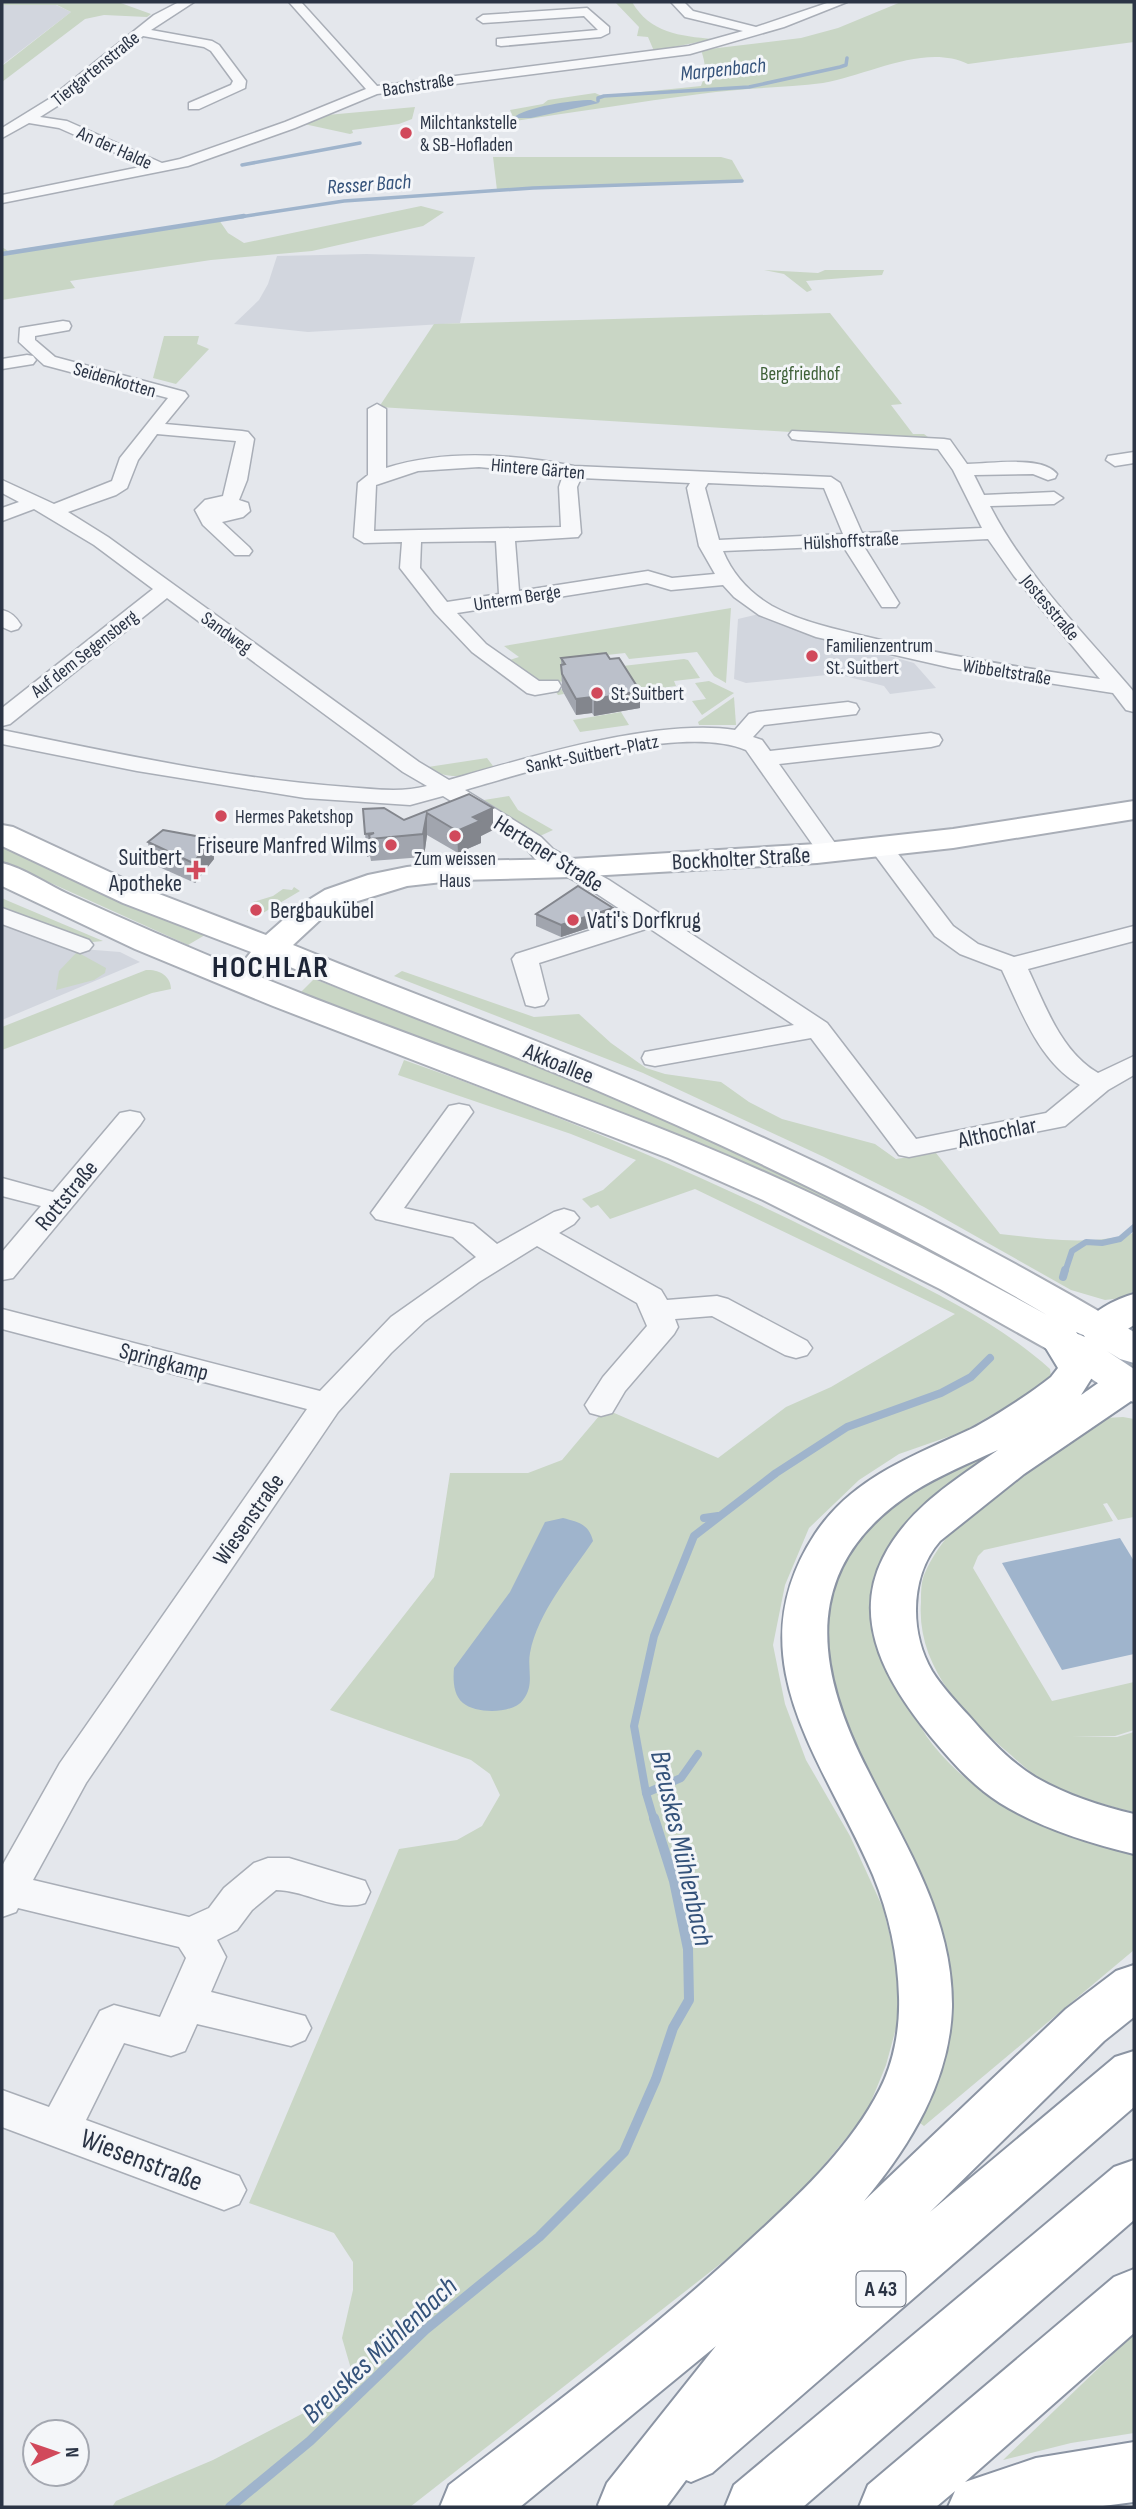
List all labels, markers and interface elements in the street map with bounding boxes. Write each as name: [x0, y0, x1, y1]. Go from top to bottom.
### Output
street label: Tiergartenstraße: [47, 27, 144, 112]
water label: Marpenbach: [679, 53, 767, 86]
street label: Bachstraße: [381, 68, 456, 102]
place label: Milchtankstelle & SB-Hofladen: [420, 112, 517, 157]
street label: An der Halde: [72, 121, 155, 175]
marker: Milchtankstelle & SB-Hofladen: [398, 125, 414, 141]
water label: Resser Bach: [326, 169, 412, 200]
street label: Seidenkotten: [71, 358, 159, 403]
park label: Bergfriedhof: [760, 363, 841, 386]
street label: Hintere Gärten: [490, 454, 586, 485]
street label: Hülshoffstraße: [803, 528, 899, 555]
street label: Jostesstraße: [1015, 569, 1084, 646]
street label: Unterm Berge: [472, 580, 562, 617]
street label: Auf dem Segensberg: [26, 605, 143, 704]
street label: Sandweg: [196, 607, 256, 660]
place label: Familienzentrum St. Suitbert: [826, 635, 933, 680]
marker: Familienzentrum St. Suitbert: [804, 648, 820, 664]
street label: Wibbeltstraße: [961, 654, 1053, 691]
place label: St. Suitbert: [611, 683, 684, 706]
marker: St. Suitbert: [589, 685, 605, 701]
street label: Sankt-Suitbert-Platz: [524, 730, 661, 779]
place label: Hermes Paketshop: [235, 806, 353, 829]
marker: Hermes Paketshop: [213, 808, 229, 824]
street label: Hertener Straße: [488, 809, 609, 899]
marker: Zum weissen Haus: [447, 828, 463, 844]
place label: Friseure Manfred Wilms: [197, 832, 377, 860]
marker: Friseure Manfred Wilms: [383, 837, 399, 853]
street label: Bockholter Straße: [671, 841, 811, 877]
place label: Suitbert Apotheke: [108, 844, 182, 898]
place label: Zum weissen Haus: [414, 848, 496, 893]
marker: Suitbert Apotheke: [188, 862, 204, 878]
place label: Bergbaukübel: [270, 897, 374, 925]
marker: Bergbaukübel: [248, 902, 264, 918]
place label: Vati's Dorfkrug: [587, 907, 701, 935]
marker: Vati's Dorfkrug: [565, 912, 581, 928]
district label: HOCHLAR: [212, 950, 330, 986]
street label: Akkoallee: [519, 1037, 598, 1091]
street label: Althochlar: [954, 1111, 1039, 1155]
street label: Rottstraße: [29, 1155, 104, 1236]
street label: Springkamp: [116, 1337, 211, 1387]
street label: Wiesenstraße: [207, 1468, 290, 1571]
water label: Breuskes Mühlenbach: [643, 1747, 720, 1950]
street label: Wiesenstraße: [76, 2122, 207, 2199]
water label: Breuskes Mühlenbach: [296, 2270, 464, 2430]
road number: A 43: [856, 2272, 906, 2306]
north arrow: [21, 2418, 91, 2488]
text: N: [60, 2447, 83, 2458]

